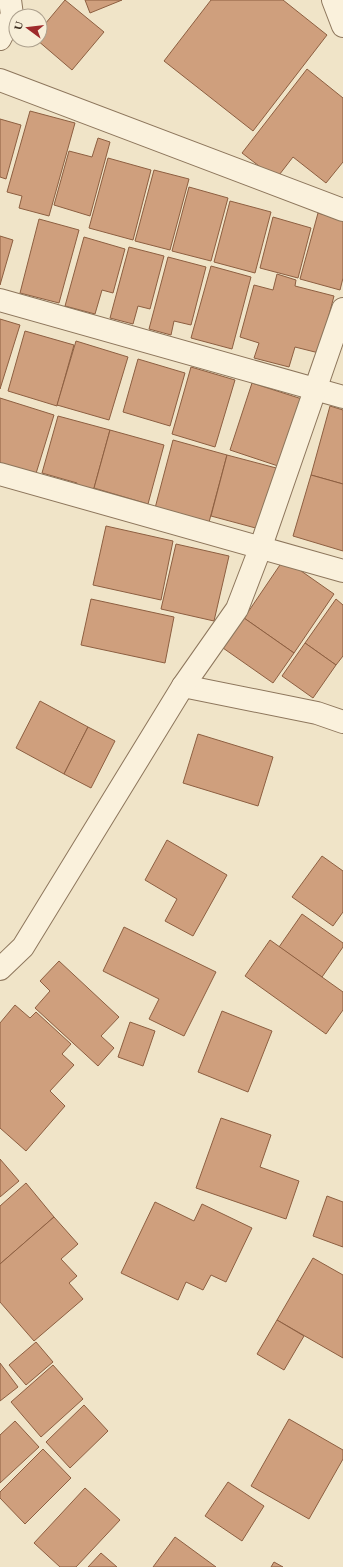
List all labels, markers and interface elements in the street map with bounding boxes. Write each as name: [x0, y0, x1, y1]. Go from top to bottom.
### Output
north arrow: [8, 8, 48, 48]
text: U: [9, 19, 28, 32]

